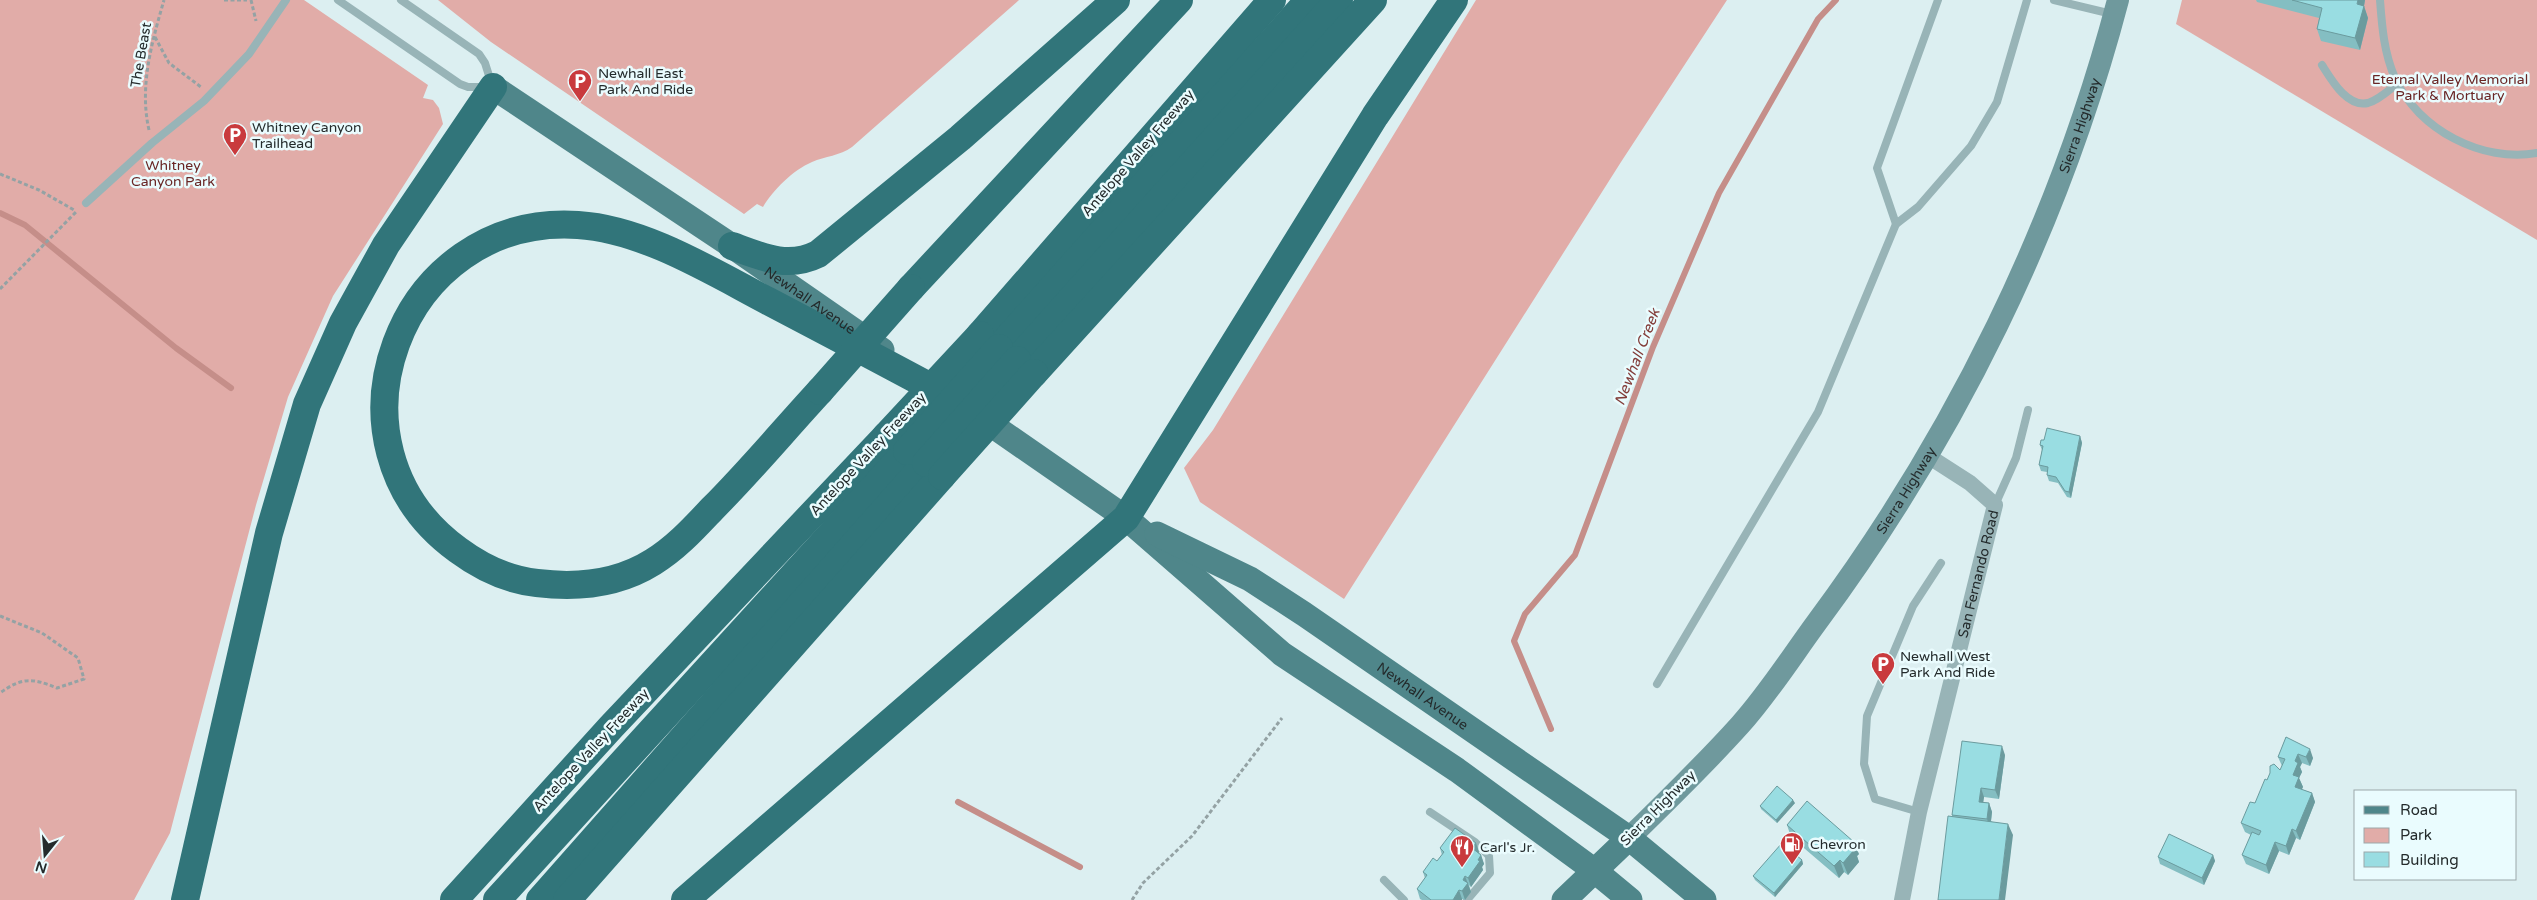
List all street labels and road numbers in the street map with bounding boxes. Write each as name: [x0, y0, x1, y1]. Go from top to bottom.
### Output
street label: The Beast: [127, 20, 155, 89]
street label: Sierra Highway: [2055, 75, 2104, 175]
street label: Antelope Valley Freeway: [1078, 86, 1198, 220]
street label: Newhall Avenue: [761, 263, 859, 338]
street label: Antelope Valley Freeway: [806, 388, 930, 519]
street label: Sierra Highway: [1872, 443, 1939, 537]
street label: San Fernando Road: [1954, 508, 2002, 639]
street label: Newhall Avenue: [1374, 658, 1472, 733]
street label: Antelope Valley Freeway: [529, 684, 653, 815]
street label: Sierra Highway: [1617, 766, 1700, 849]

